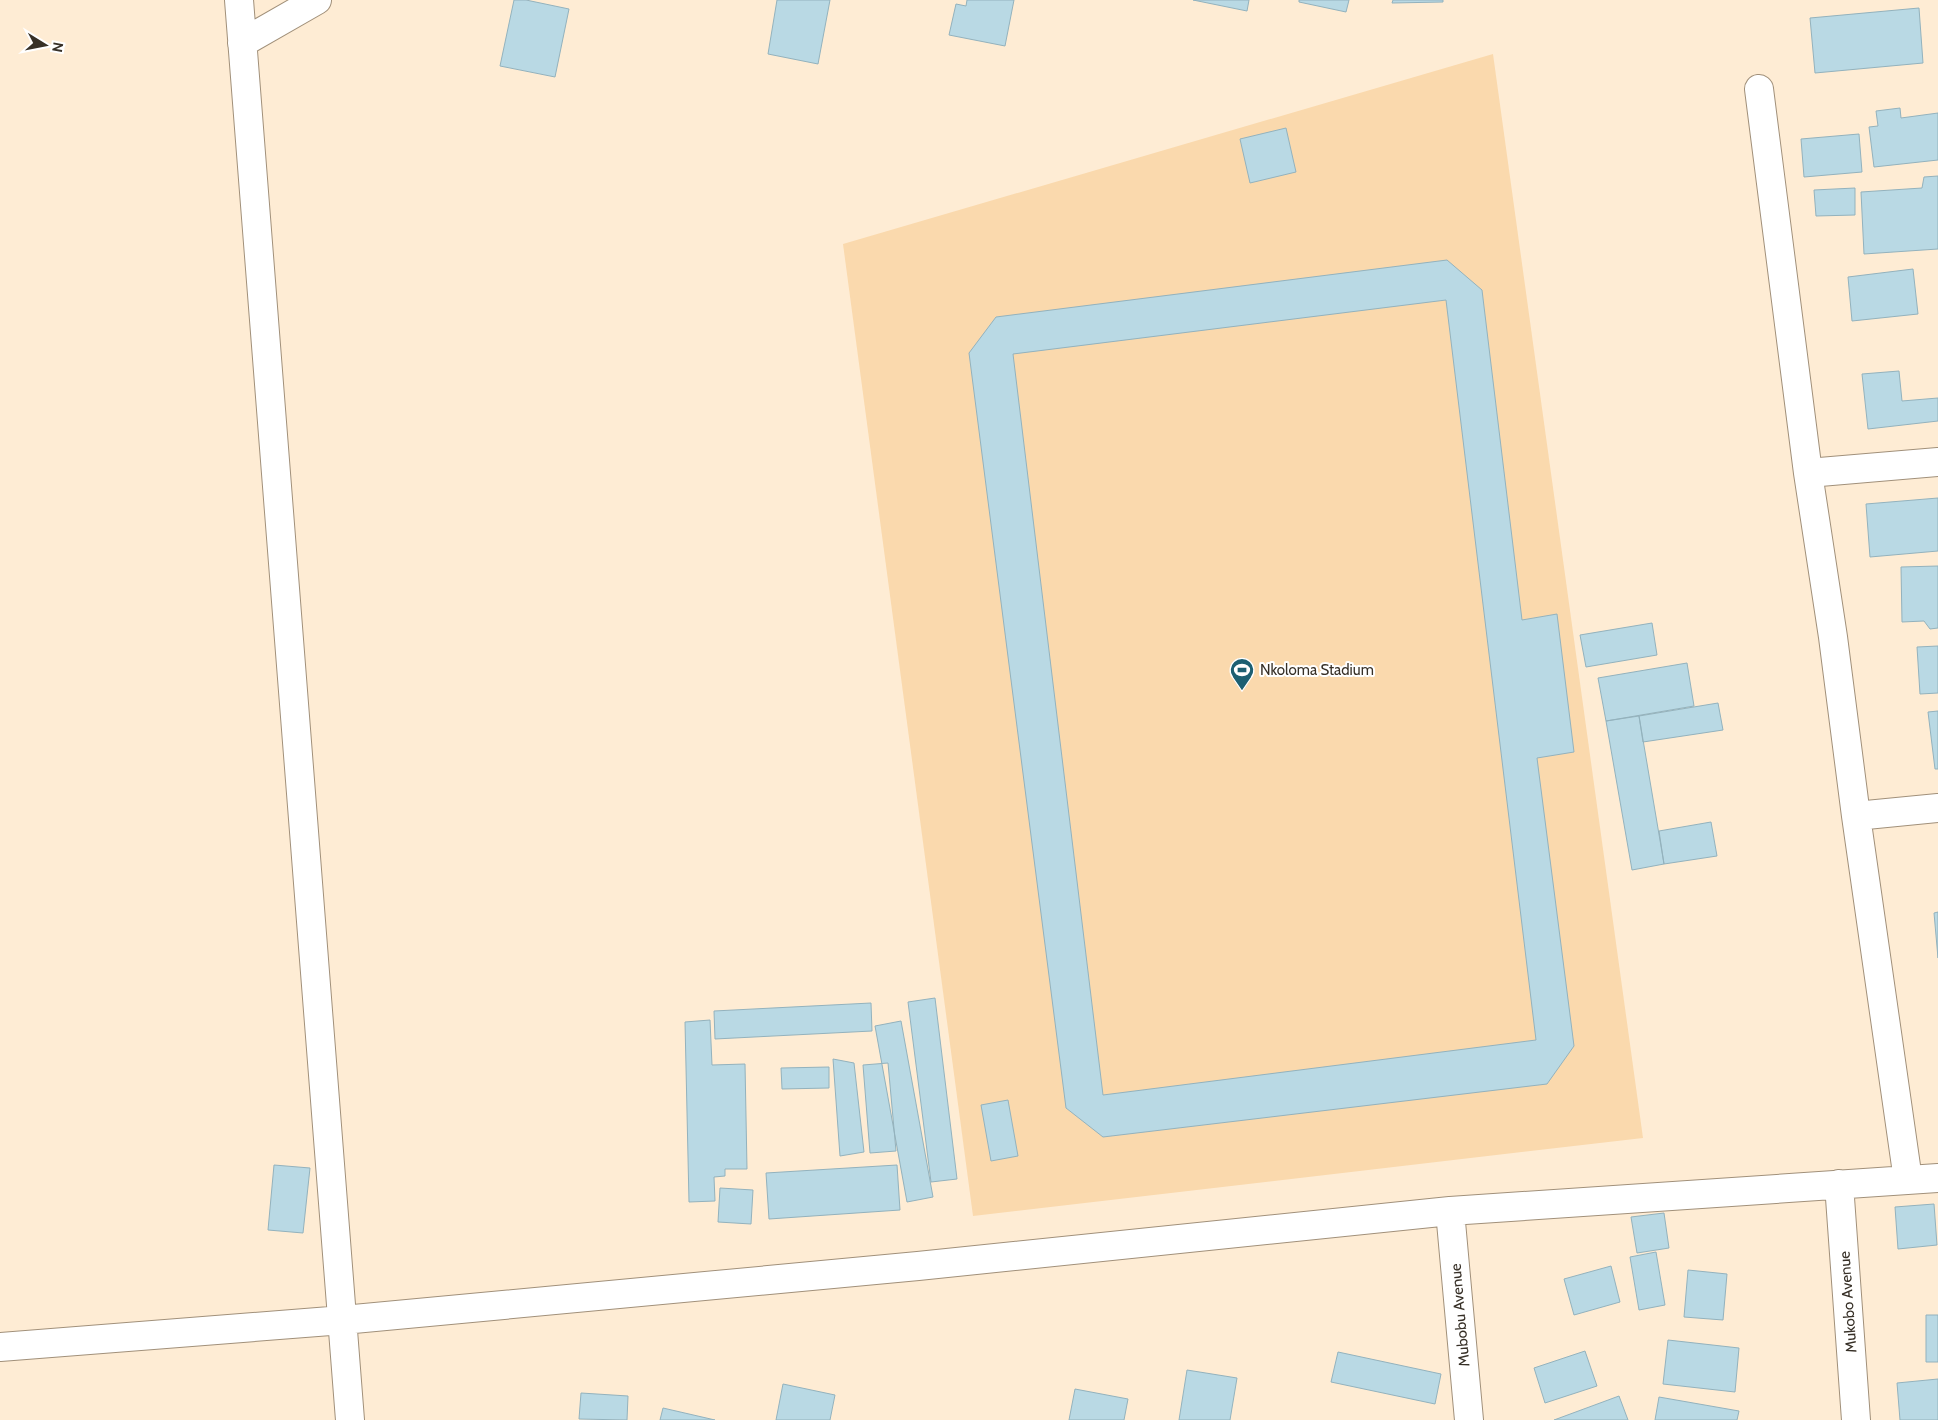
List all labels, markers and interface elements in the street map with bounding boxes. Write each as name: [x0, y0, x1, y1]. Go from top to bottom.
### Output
north arrow: [20, 20, 70, 70]
text: N: [48, 41, 68, 54]
sports icon: Nkoloma Stadium: [1229, 657, 1255, 691]
place label: Nkoloma Stadium: [1260, 661, 1374, 679]
street label: Mukobo Avenue: [1835, 1250, 1861, 1354]
street label: Mubobu Avenue: [1446, 1262, 1473, 1367]

